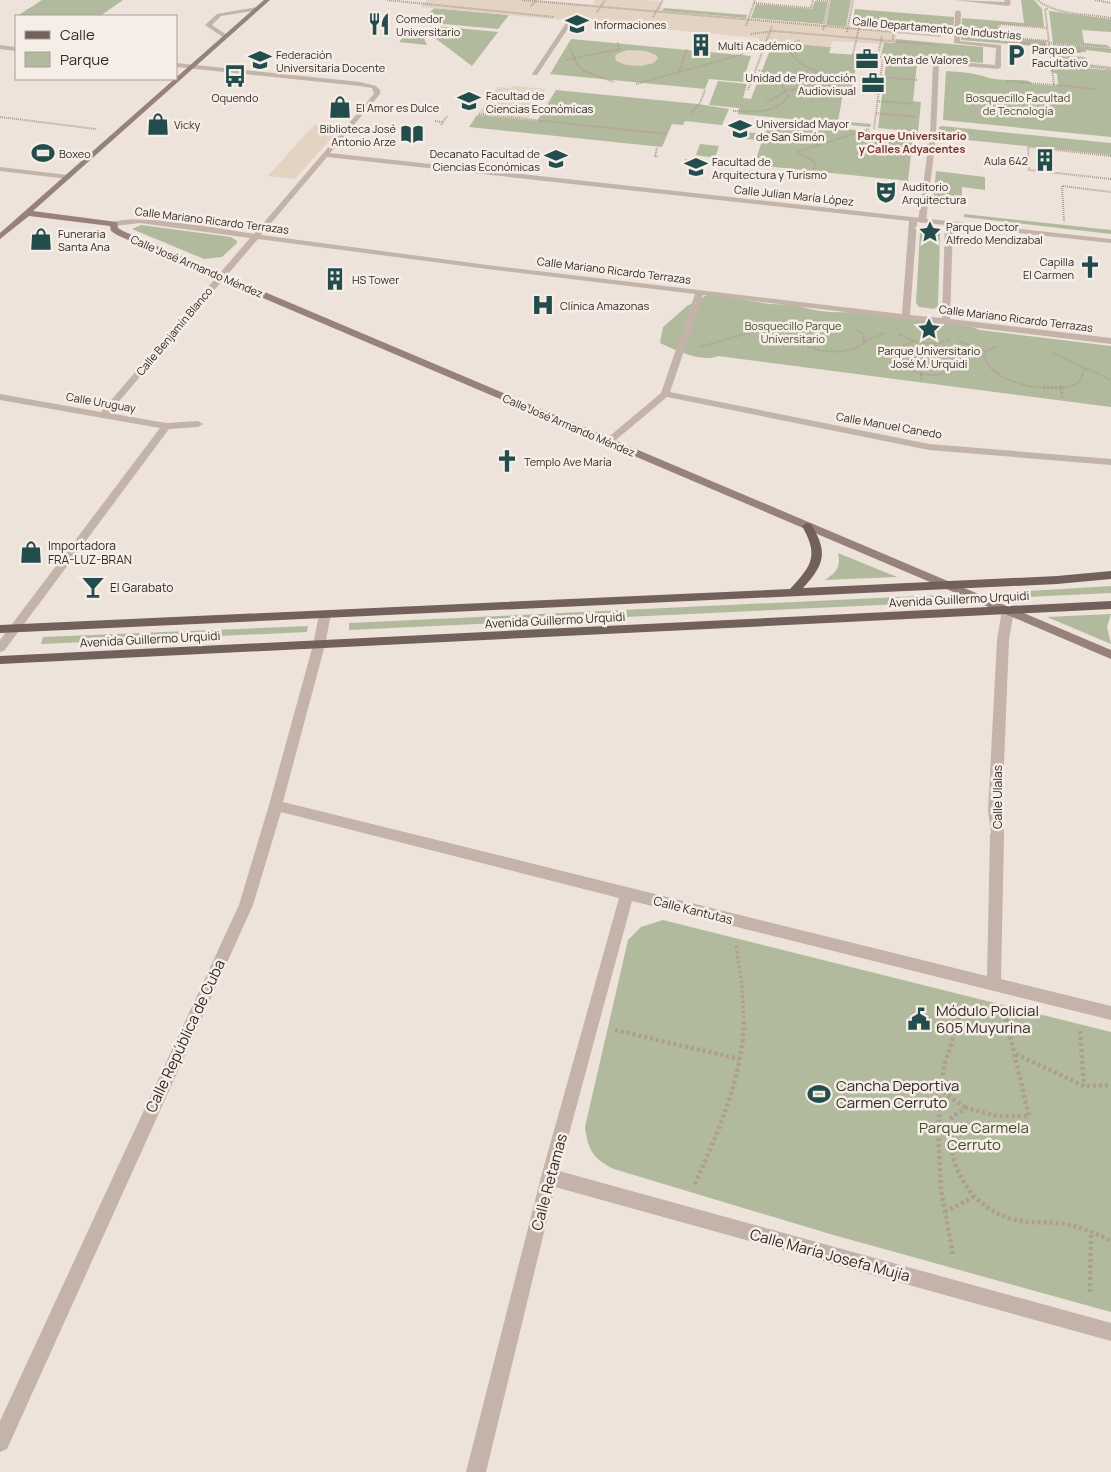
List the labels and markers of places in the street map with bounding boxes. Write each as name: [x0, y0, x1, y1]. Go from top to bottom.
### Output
restaurant icon: Comedor Universitario: [366, 11, 392, 37]
place label: Comedor Universitario: [396, 11, 461, 39]
school or university icon: Informaciones: [564, 11, 590, 37]
place label: Informaciones: [594, 17, 667, 32]
building icon: Multi Académico: [688, 32, 714, 58]
place label: Multi Académico: [718, 38, 802, 53]
parking icon: Parqueo Facultativo: [1003, 42, 1029, 68]
place label: Parqueo Facultativo: [1032, 42, 1088, 70]
office icon: Venta de Valores: [854, 46, 880, 72]
school or university icon: Federación Universitaria Docente: [247, 47, 273, 73]
place label: Federación Universitaria Docente: [276, 47, 386, 75]
place label: Venta de Valores: [884, 52, 968, 67]
bus stop icon: Oquendo: [222, 63, 248, 89]
place label: Unidad de Producción Audiovisual: [745, 70, 856, 98]
office icon: Unidad de Producción Audiovisual: [860, 70, 886, 96]
school or university icon: Facultad de Ciencias Económicas: [456, 88, 482, 114]
place label: Facultad de Ciencias Económicas: [486, 88, 594, 116]
place label: Oquendo: [212, 90, 259, 105]
shop icon: El Amor es Dulce: [327, 94, 353, 120]
place label: El Amor es Dulce: [356, 100, 440, 115]
shop icon: Vicky: [145, 111, 171, 137]
school or university icon: Universidad Mayor de San Simón: [727, 116, 753, 142]
place label: Universidad Mayor de San Simón: [756, 116, 849, 144]
place label: Vicky: [174, 117, 201, 132]
place label: Biblioteca José Antonio Arze: [320, 121, 397, 149]
library icon: Biblioteca José Antonio Arze: [399, 121, 425, 147]
sports icon: Boxeo: [30, 140, 56, 166]
place label: Boxeo: [59, 146, 91, 161]
place label: Decanato Facultad de Ciencias Económicas: [430, 146, 541, 174]
school or university icon: Decanato Facultad de Ciencias Económicas: [543, 146, 569, 172]
building icon: Aula 642: [1032, 147, 1058, 173]
place label: Aula 642: [984, 153, 1028, 168]
school or university icon: Facultad de Arquitectura y Turismo: [683, 154, 709, 180]
place label: Facultad de Arquitectura y Turismo: [712, 154, 827, 182]
theatre icon: Auditorio Arquitectura: [873, 179, 899, 205]
place label: Auditorio Arquitectura: [902, 179, 966, 207]
place icon: Parque Doctor Alfredo Mendizabal: [917, 219, 943, 245]
place label: Parque Doctor Alfredo Mendizabal: [946, 219, 1043, 247]
shop icon: Funeraria Santa Ana: [28, 226, 54, 252]
place label: Funeraria Santa Ana: [58, 226, 110, 254]
place label: Capilla El Carmen: [1023, 254, 1074, 282]
church icon: Capilla El Carmen: [1077, 254, 1103, 280]
building icon: HS Tower: [322, 266, 348, 292]
place label: HS Tower: [352, 272, 399, 287]
hospital icon: Clínica Amazonas: [530, 292, 556, 318]
place label: Clínica Amazonas: [560, 298, 649, 313]
place icon: Parque Universitario José M. Urquidi: [916, 316, 942, 342]
place label: Parque Universitario José M. Urquidi: [878, 343, 981, 371]
church icon: Templo Ave María: [494, 448, 520, 474]
place label: Templo Ave María: [524, 454, 612, 469]
place label: Importadora FRA-LUZ-BRAN: [48, 537, 132, 568]
shop icon: Importadora FRA-LUZ-BRAN: [18, 539, 44, 565]
bar icon: El Garabato: [80, 574, 106, 600]
place label: El Garabato: [110, 579, 173, 596]
place label: Módulo Policial 605 Muyurina: [936, 1000, 1039, 1038]
public building icon: Módulo Policial 605 Muyurina: [906, 1006, 932, 1032]
place label: Cancha Deportiva Carmen Cerruto: [836, 1075, 959, 1113]
sports icon: Cancha Deportiva Carmen Cerruto: [806, 1081, 832, 1107]

